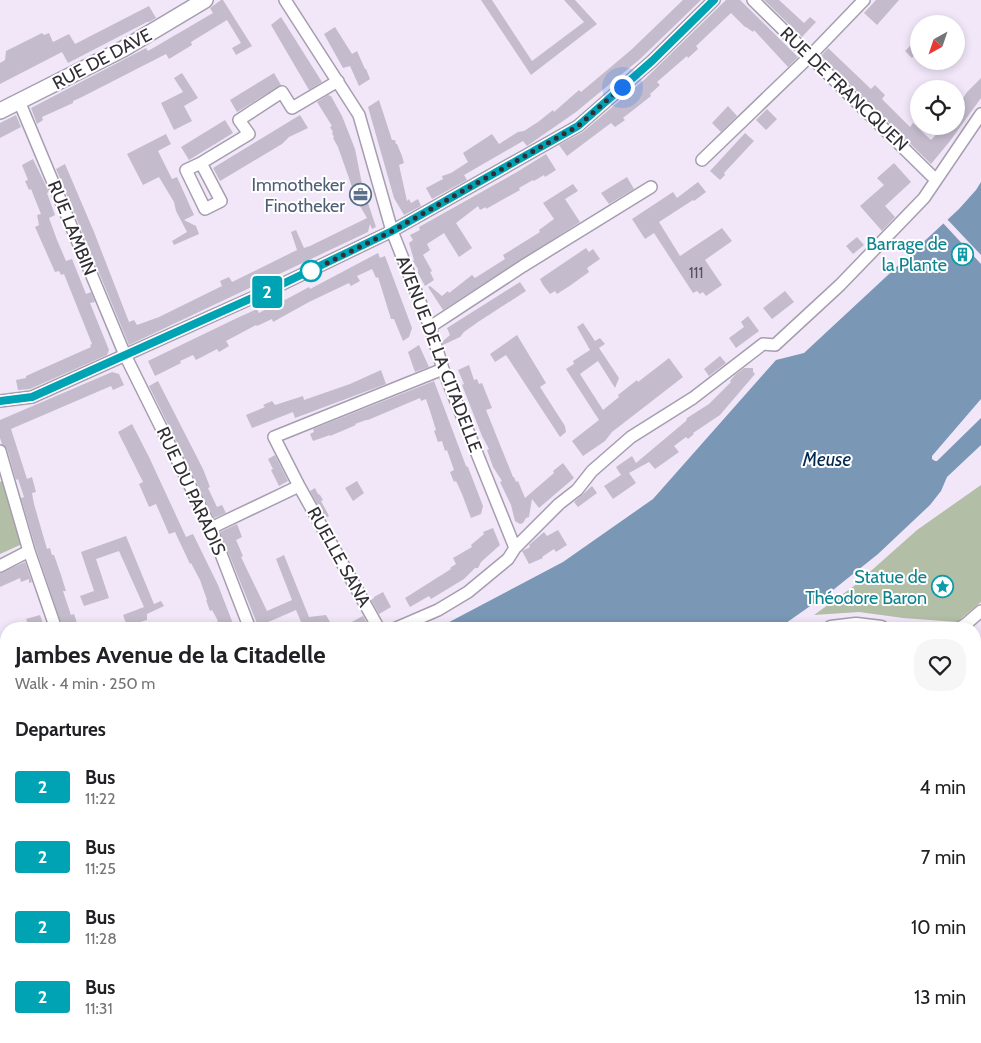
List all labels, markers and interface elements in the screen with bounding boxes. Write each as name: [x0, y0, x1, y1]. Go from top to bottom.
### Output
north arrow: [910, 15, 965, 70]
map controls: [910, 15, 965, 135]
street label: RUE DE FRANCQUEN: [775, 22, 913, 156]
street label: RUE DE DAVE: [49, 24, 155, 94]
your location: [610, 75, 635, 100]
button: locate: [910, 80, 965, 135]
place label: Immotheker Finotheker: [252, 174, 345, 217]
street label: RUE LAMBIN: [43, 177, 101, 279]
office icon: Immotheker Finotheker: [349, 183, 373, 207]
place label: Barrage de la Plante: [866, 233, 947, 276]
building icon: Barrage de la Plante: [951, 242, 975, 266]
street label: AVENUE DE LA CITADELLE: [391, 253, 487, 455]
unlabelled marker: [300, 260, 322, 282]
house number: 111: [689, 264, 703, 282]
line badge: 2: [251, 276, 283, 308]
text: 2: [262, 281, 272, 303]
street label: RUE DU PARADIS: [152, 423, 230, 559]
water label: Meuse: [802, 448, 851, 471]
street label: RUELLE SANA: [302, 503, 376, 611]
place label: Statue de Théodore Baron: [805, 566, 927, 609]
place icon: Statue de Théodore Baron: [931, 575, 955, 599]
button: heart: [914, 639, 966, 691]
text: Jambes Avenue de la Citadelle: [15, 640, 326, 669]
text: Walk · 4 min · 250 m: [15, 674, 155, 693]
text: Departures: [15, 718, 106, 741]
text: Bus: [85, 766, 115, 789]
text: 2: [38, 776, 47, 798]
text: 4 min: [919, 776, 966, 799]
text: 11:22: [85, 789, 116, 808]
text: Bus: [85, 836, 115, 859]
text: 2: [38, 846, 47, 868]
text: 7 min: [921, 846, 966, 869]
text: 11:25: [85, 859, 116, 878]
text: Bus: [85, 906, 115, 929]
text: 2: [38, 916, 47, 938]
text: 10 min: [911, 916, 966, 939]
text: 11:28: [85, 929, 117, 948]
text: Bus: [85, 976, 115, 999]
text: 2: [38, 986, 47, 1008]
text: 13 min: [914, 986, 966, 1009]
text: 11:31: [85, 999, 113, 1018]

